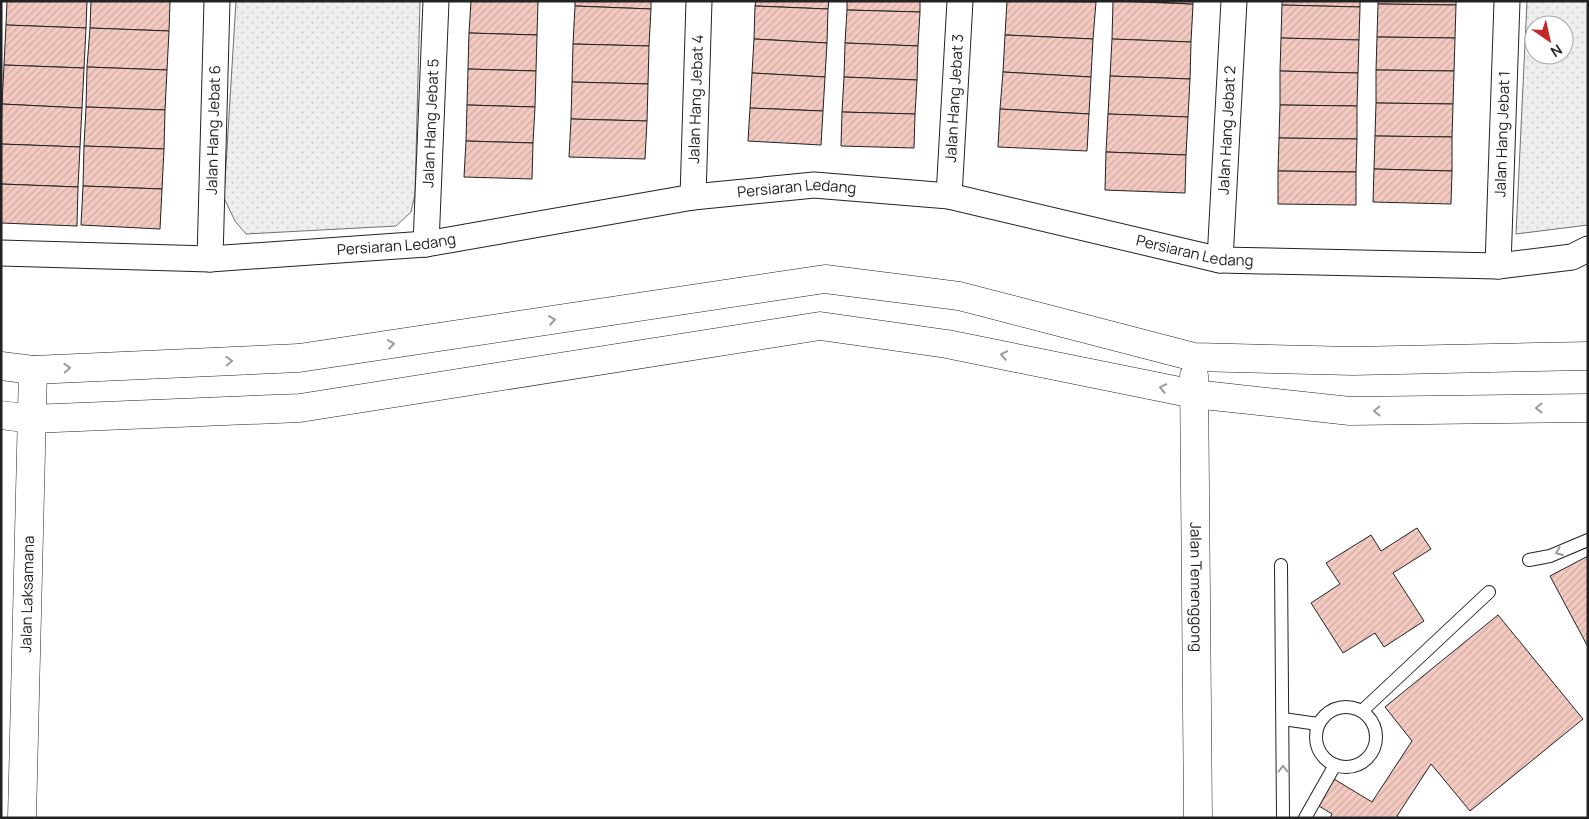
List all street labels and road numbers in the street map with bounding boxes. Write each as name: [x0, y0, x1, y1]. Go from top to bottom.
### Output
street label: Jalan Hang Jebat 3: [940, 33, 968, 163]
street label: Jalan Hang Jebat 4: [683, 34, 708, 164]
street label: Jalan Hang Jebat 5: [417, 58, 444, 188]
street label: Jalan Hang Jebat 6: [201, 65, 225, 195]
street label: Jalan Hang Jebat 2: [1213, 65, 1240, 195]
street label: Jalan Hang Jebat 1: [1489, 71, 1515, 198]
street label: Persiaran Ledang: [736, 174, 857, 203]
street label: Persiaran Ledang: [336, 228, 457, 260]
street label: Persiaran Ledang: [1134, 230, 1254, 271]
street label: Jalan Temenggong: [1185, 522, 1207, 652]
street label: Jalan Laksamana: [15, 535, 39, 653]

